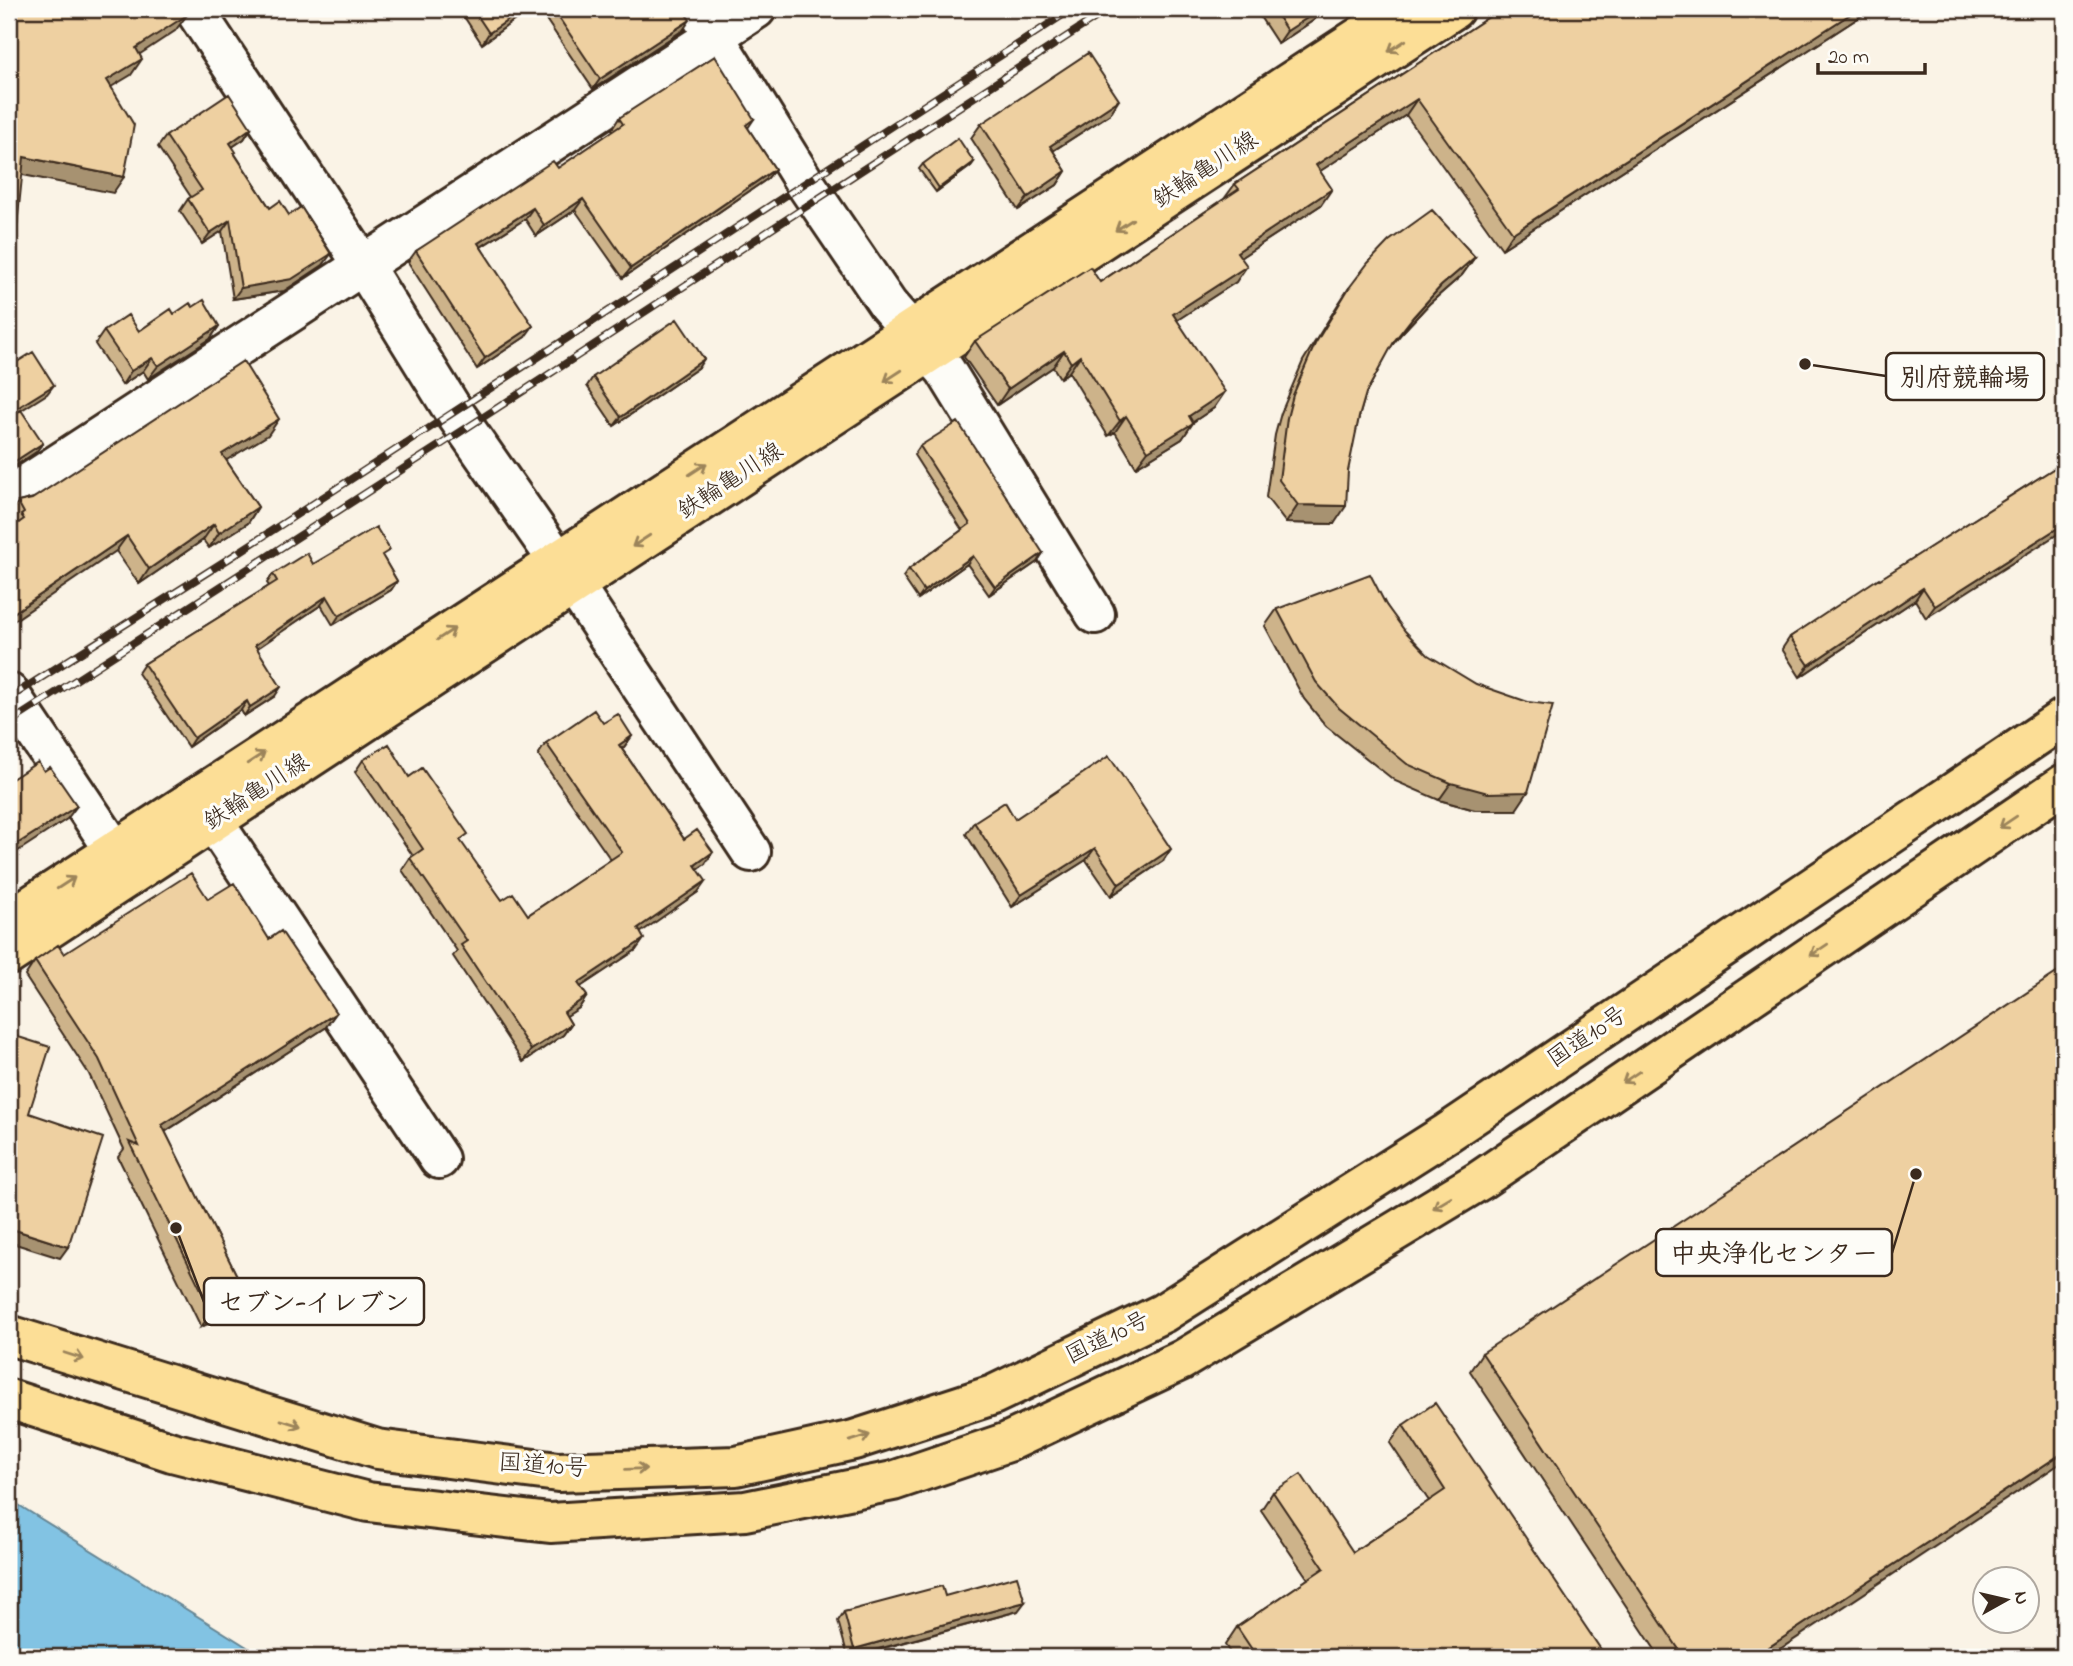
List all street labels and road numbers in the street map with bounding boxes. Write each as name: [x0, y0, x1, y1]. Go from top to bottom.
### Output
street label: 鉄輪亀川線: [1146, 124, 1266, 218]
street label: 鉄輪亀川線: [671, 435, 791, 529]
street label: 鉄輪亀川線: [197, 746, 317, 840]
street label: 国道10号: [1541, 998, 1635, 1078]
street label: 国道10号: [1060, 1304, 1156, 1374]
street label: 国道10号: [497, 1446, 589, 1488]

